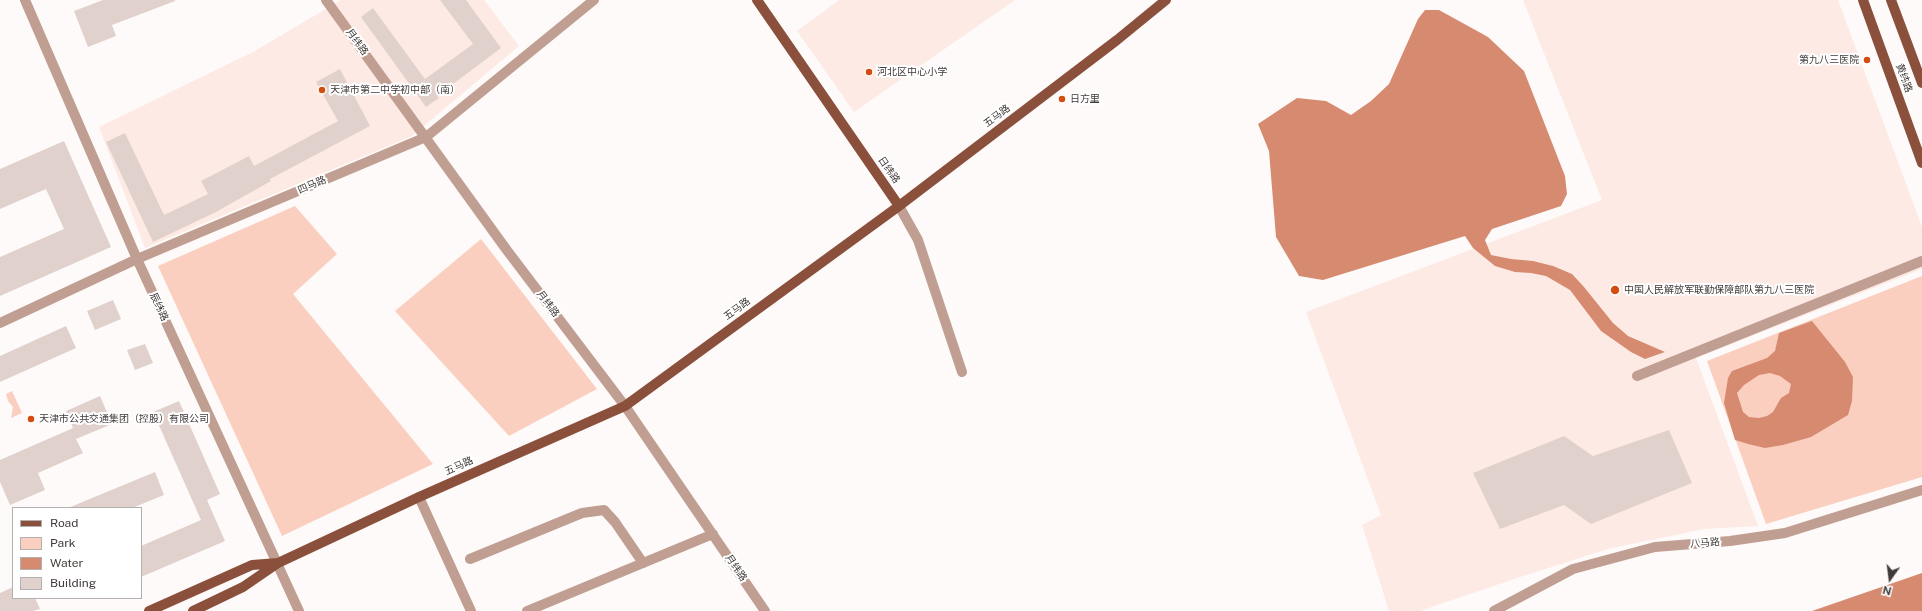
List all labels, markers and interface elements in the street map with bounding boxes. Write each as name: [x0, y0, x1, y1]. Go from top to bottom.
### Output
street label: 月纬路: [343, 26, 371, 58]
place label: 第九八三医院: [1799, 54, 1859, 66]
marker: 第九八三医院: [1862, 55, 1872, 65]
street label: 黄纬路: [1893, 62, 1915, 94]
place label: 河北区中心小学: [877, 66, 947, 78]
marker: 河北区中心小学: [864, 67, 874, 77]
place label: 天津市第二中学初中部（南）: [330, 84, 460, 96]
marker: 天津市第二中学初中部（南）: [317, 85, 327, 95]
place label: 日方里: [1070, 93, 1100, 105]
marker: 日方里: [1057, 94, 1067, 104]
street label: 五马路: [981, 102, 1013, 130]
street label: 日纬路: [875, 154, 903, 186]
street label: 四马路: [296, 174, 328, 196]
marker: 中国人民解放军联勤保障部队第九八三医院: [1609, 284, 1621, 296]
place label: 中国人民解放军联勤保障部队第九八三医院: [1624, 284, 1814, 296]
street label: 月纬路: [534, 288, 562, 320]
street label: 辰纬路: [147, 291, 171, 323]
street label: 五马路: [721, 295, 753, 323]
place label: 天津市公共交通集团（控股）有限公司: [39, 413, 209, 425]
marker: 天津市公共交通集团（控股）有限公司: [26, 414, 36, 424]
street label: 五马路: [443, 454, 475, 478]
legend: [12, 507, 142, 599]
text: Road: [50, 516, 78, 530]
text: Park: [50, 536, 76, 550]
street label: 八马路: [1690, 536, 1720, 550]
street label: 月纬路: [723, 552, 749, 584]
text: Water: [50, 556, 83, 570]
north arrow: [1870, 559, 1910, 599]
text: Building: [50, 576, 96, 590]
text: N: [1881, 584, 1893, 598]

